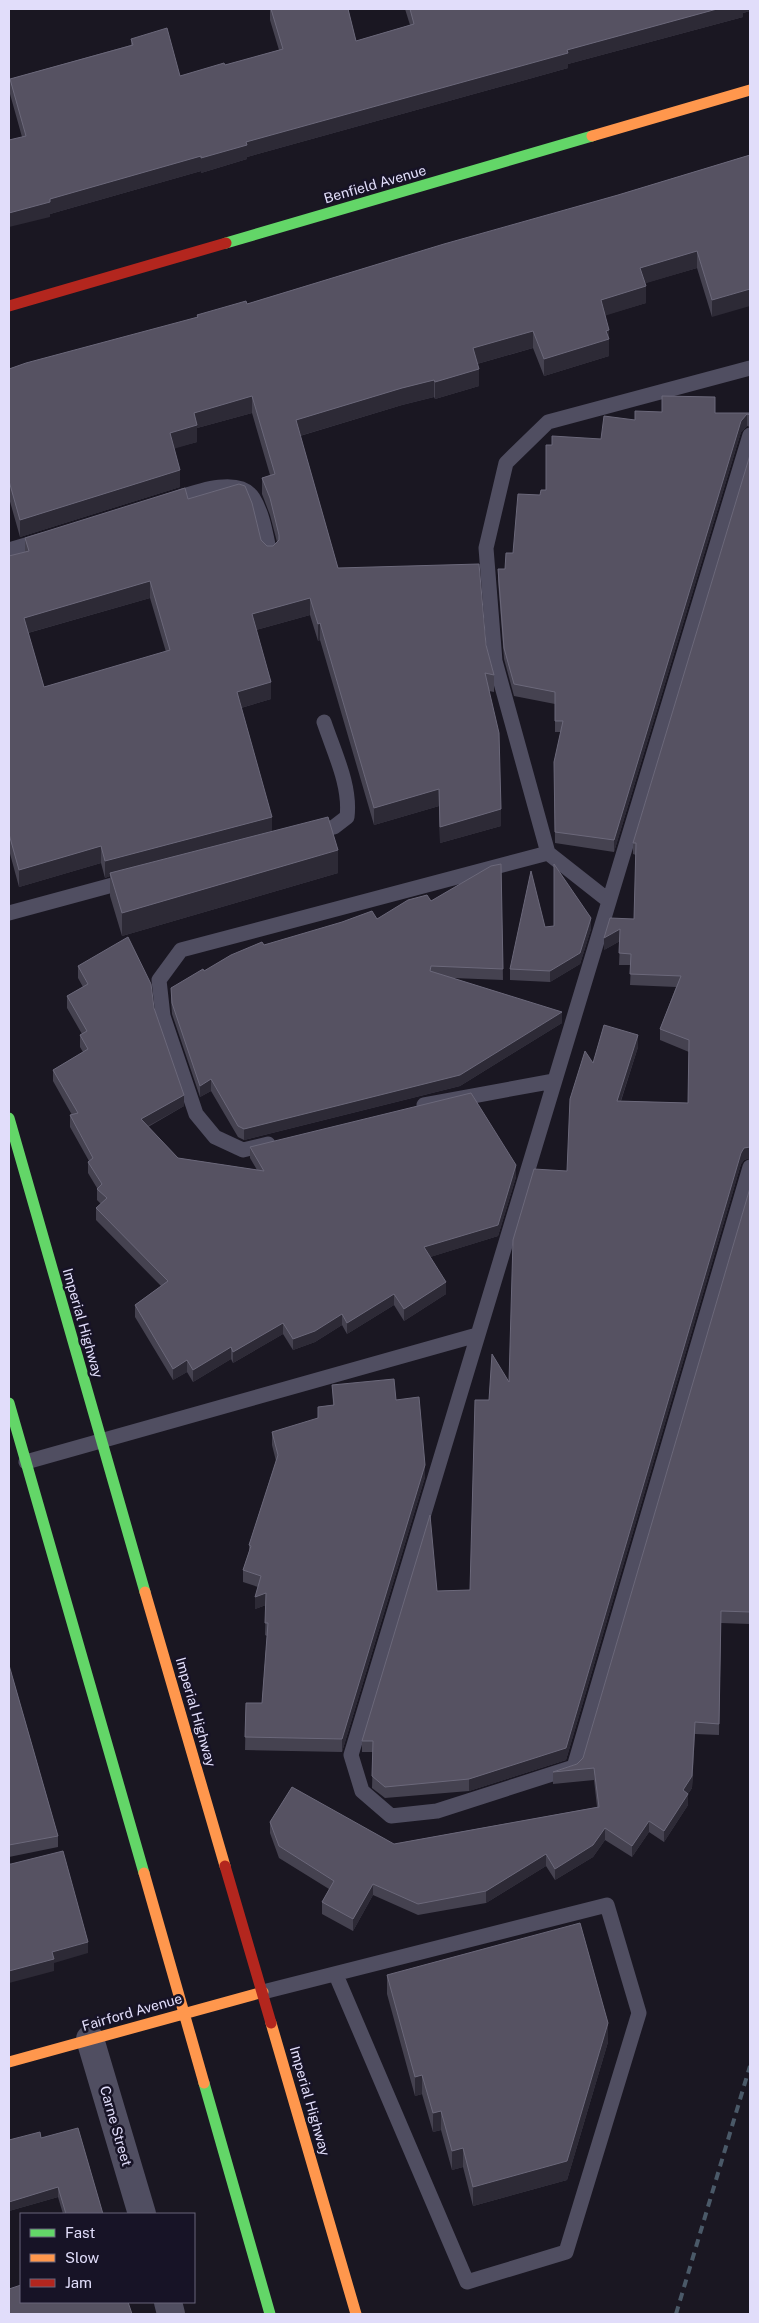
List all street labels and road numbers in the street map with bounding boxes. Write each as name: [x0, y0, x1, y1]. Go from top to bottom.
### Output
street label: Benfield Avenue: [322, 162, 428, 206]
street label: Imperial Highway: [60, 1266, 106, 1380]
street label: Imperial Highway: [173, 1655, 219, 1769]
street label: Fairford Avenue: [80, 1990, 184, 2034]
street label: Imperial Highway: [287, 2044, 333, 2158]
street label: Carne Street: [97, 2084, 135, 2168]

